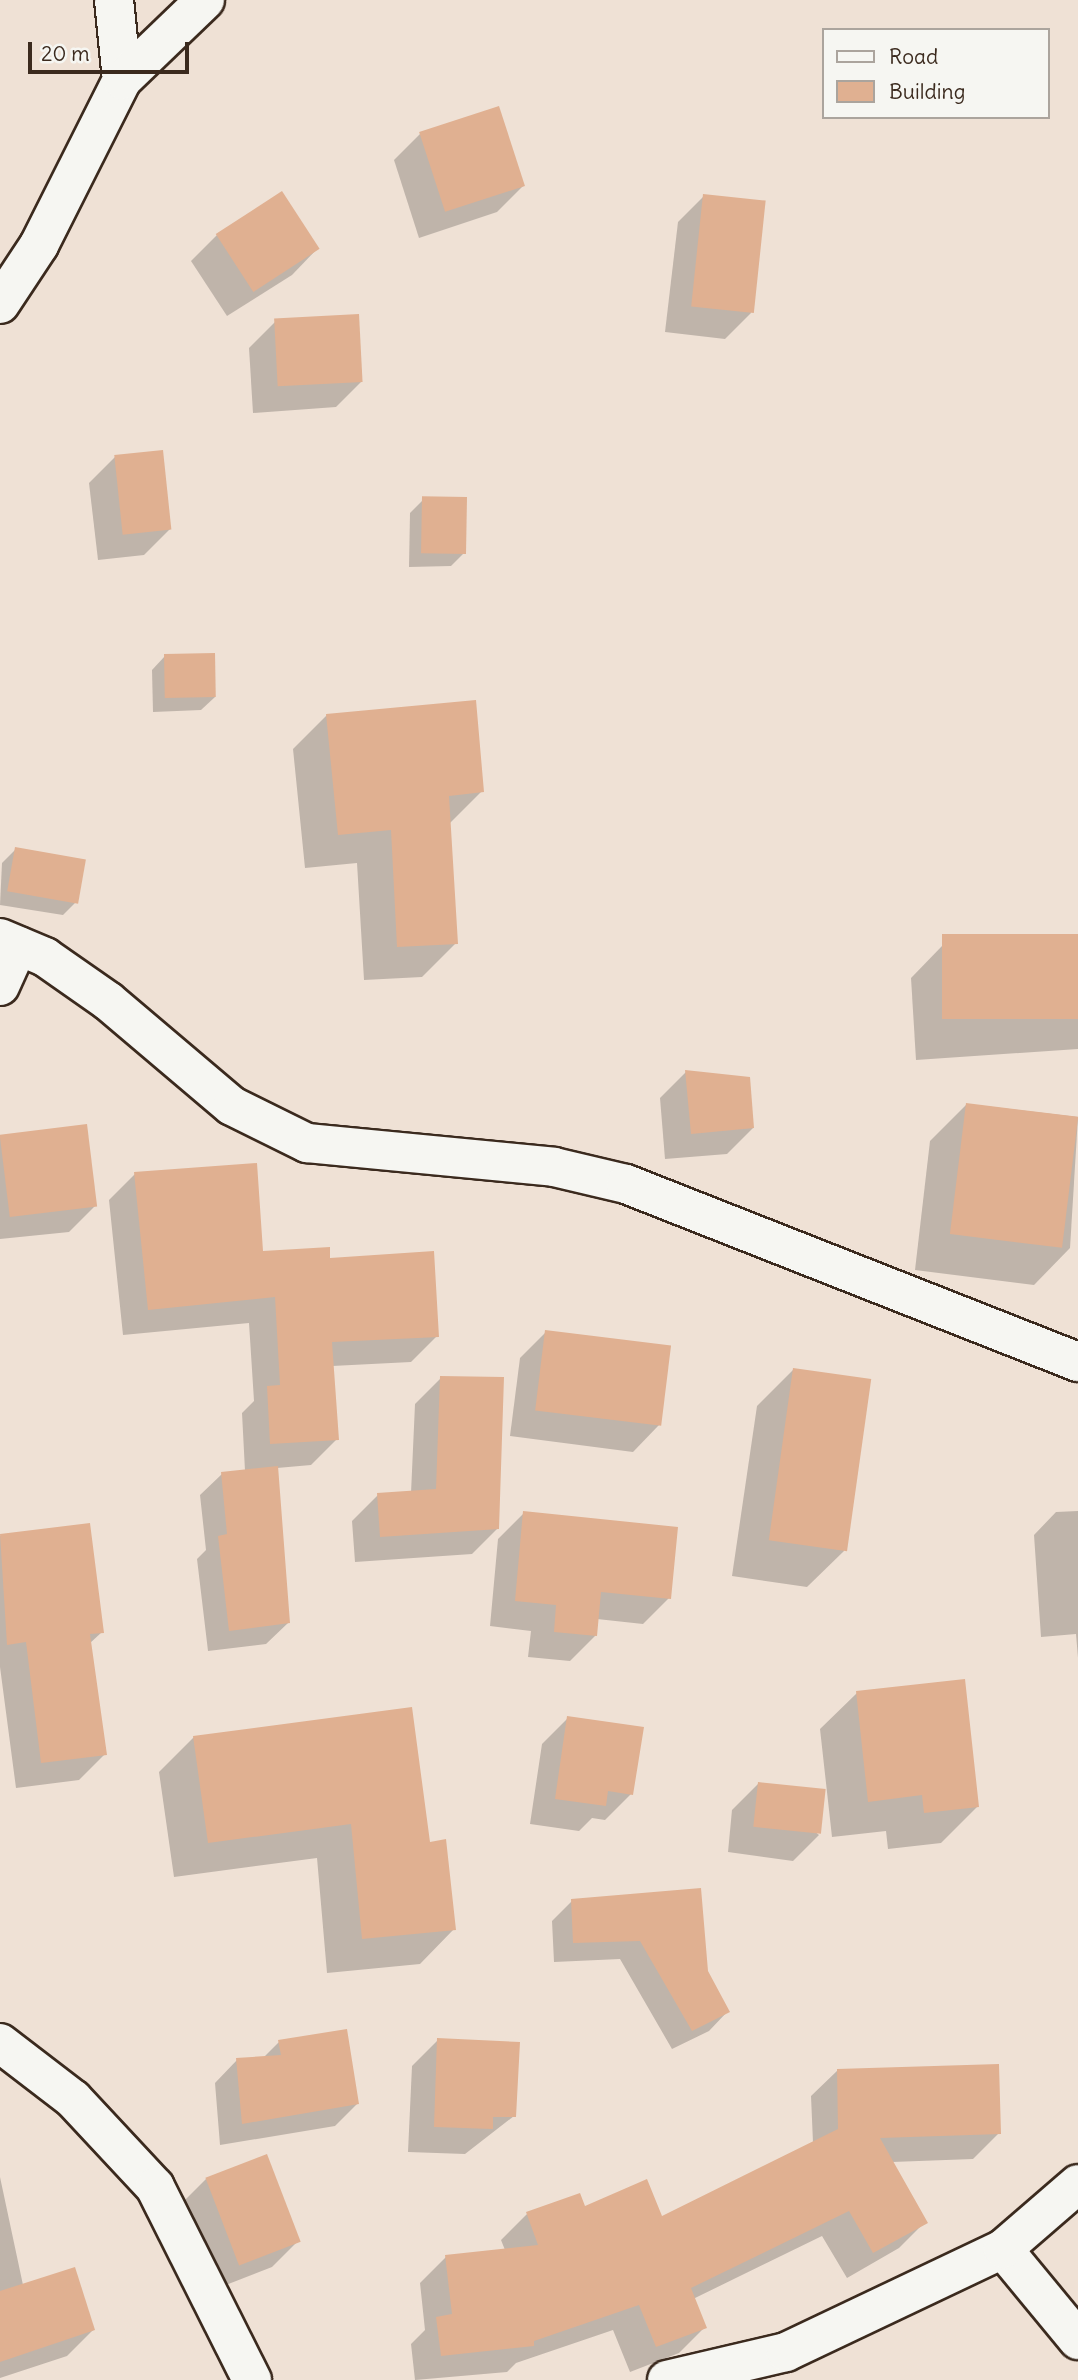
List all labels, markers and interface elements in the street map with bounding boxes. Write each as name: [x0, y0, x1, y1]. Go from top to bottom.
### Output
scale bar: [32, 28, 192, 72]
legend: [822, 28, 1050, 119]
text: 20 m: [41, 40, 90, 67]
text: Road: [889, 43, 938, 70]
text: Building: [889, 78, 965, 105]

